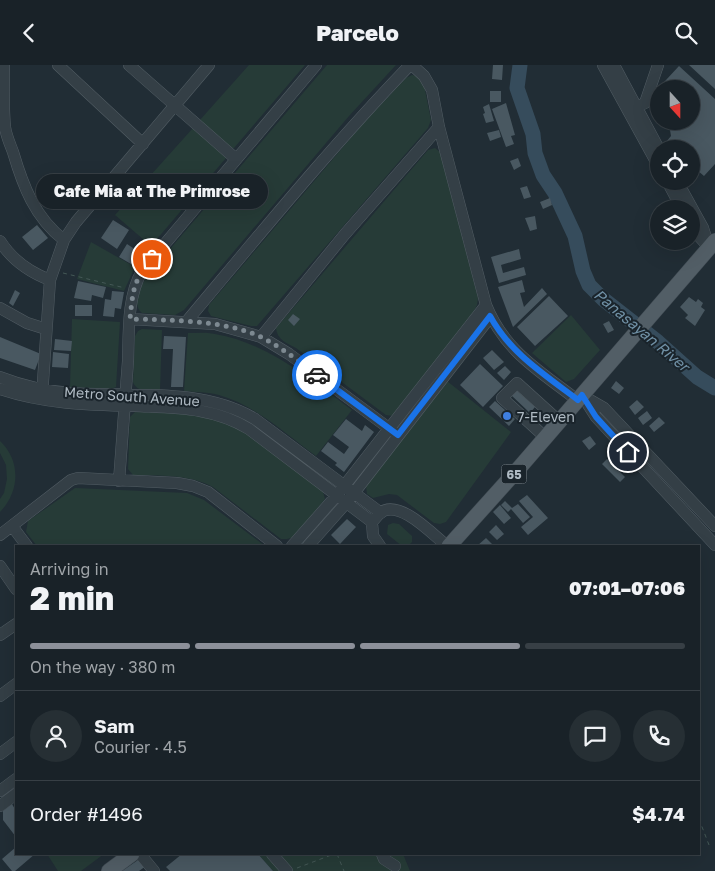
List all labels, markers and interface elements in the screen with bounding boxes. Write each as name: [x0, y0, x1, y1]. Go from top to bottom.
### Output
icon: back: [15, 19, 43, 47]
text: Parcelo: [316, 19, 399, 46]
icon: search: [672, 19, 700, 47]
north arrow: [650, 80, 700, 130]
map controls: [650, 80, 700, 250]
button: locate: [650, 140, 700, 190]
callout: Cafe Mia at The Primrose: [36, 174, 268, 209]
text: Cafe Mia at The Primrose: [54, 181, 250, 201]
button: layers: [650, 200, 700, 250]
pin: [131, 238, 173, 280]
icon: bag: [138, 245, 166, 273]
water label: Panasayan River: [590, 285, 695, 377]
courier: [292, 350, 342, 400]
icon: car: [303, 361, 331, 389]
street label: Metro South Avenue: [64, 383, 200, 409]
place label: 7-Eleven: [517, 408, 575, 425]
marker: 7-Eleven: [501, 410, 513, 422]
pin: [607, 431, 649, 473]
icon: home: [614, 438, 642, 466]
road number: 65: [502, 464, 526, 483]
text: Arriving in: [30, 559, 109, 579]
text: 07:01–07:06: [569, 576, 685, 599]
text: 2 min: [30, 579, 114, 617]
text: On the way · 380 m: [30, 657, 176, 677]
button: person: [30, 710, 82, 762]
button: chat: [569, 710, 621, 762]
button: phone: [633, 710, 685, 762]
text: Sam: [94, 714, 134, 737]
text: Courier · 4.5: [94, 737, 187, 757]
text: Order #1496: [30, 802, 143, 825]
text: $4.74: [632, 802, 685, 825]

